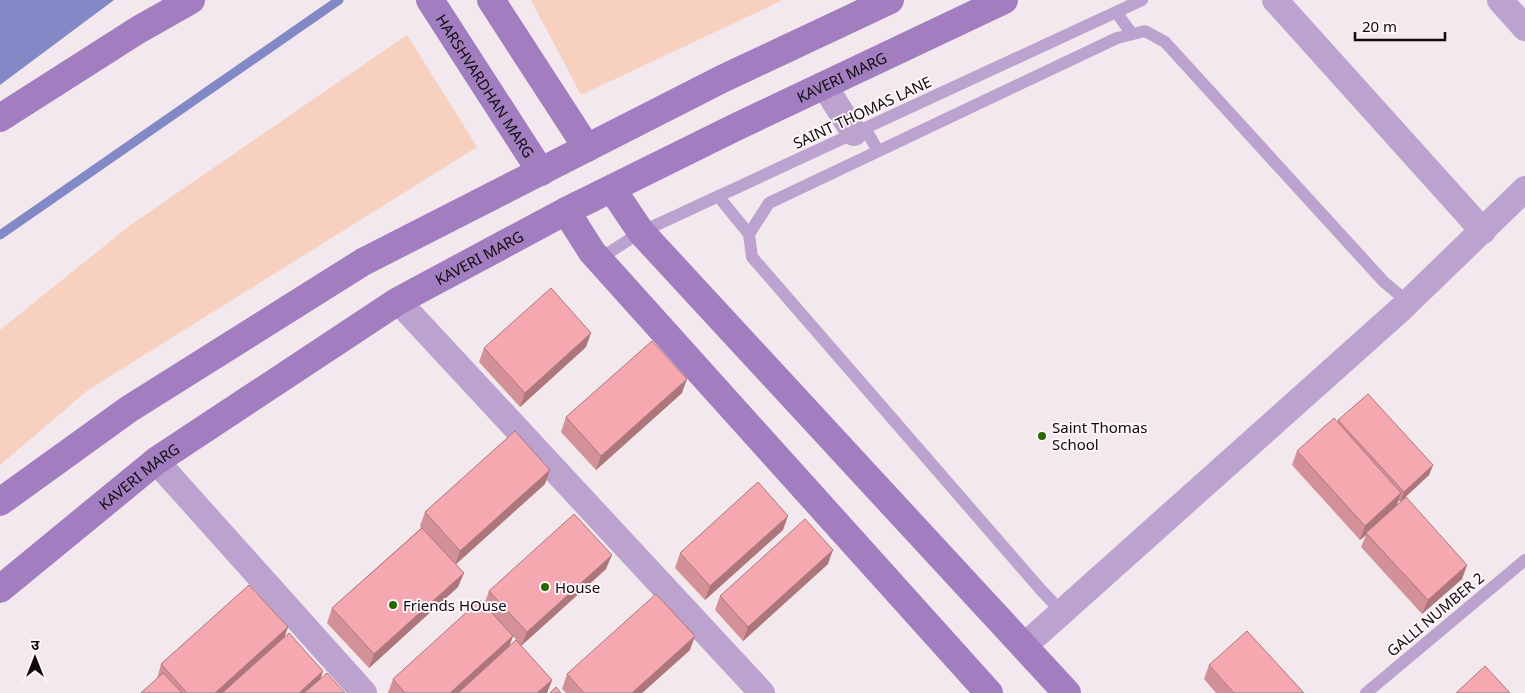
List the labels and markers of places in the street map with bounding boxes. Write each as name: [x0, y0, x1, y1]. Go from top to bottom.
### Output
place label: Saint Thomas School: [1052, 417, 1147, 454]
marker: Saint Thomas School: [1036, 430, 1048, 442]
place label: House: [555, 577, 600, 597]
marker: House: [539, 581, 551, 593]
place label: Friends HOuse: [403, 595, 507, 615]
marker: Friends HOuse: [387, 599, 399, 611]

